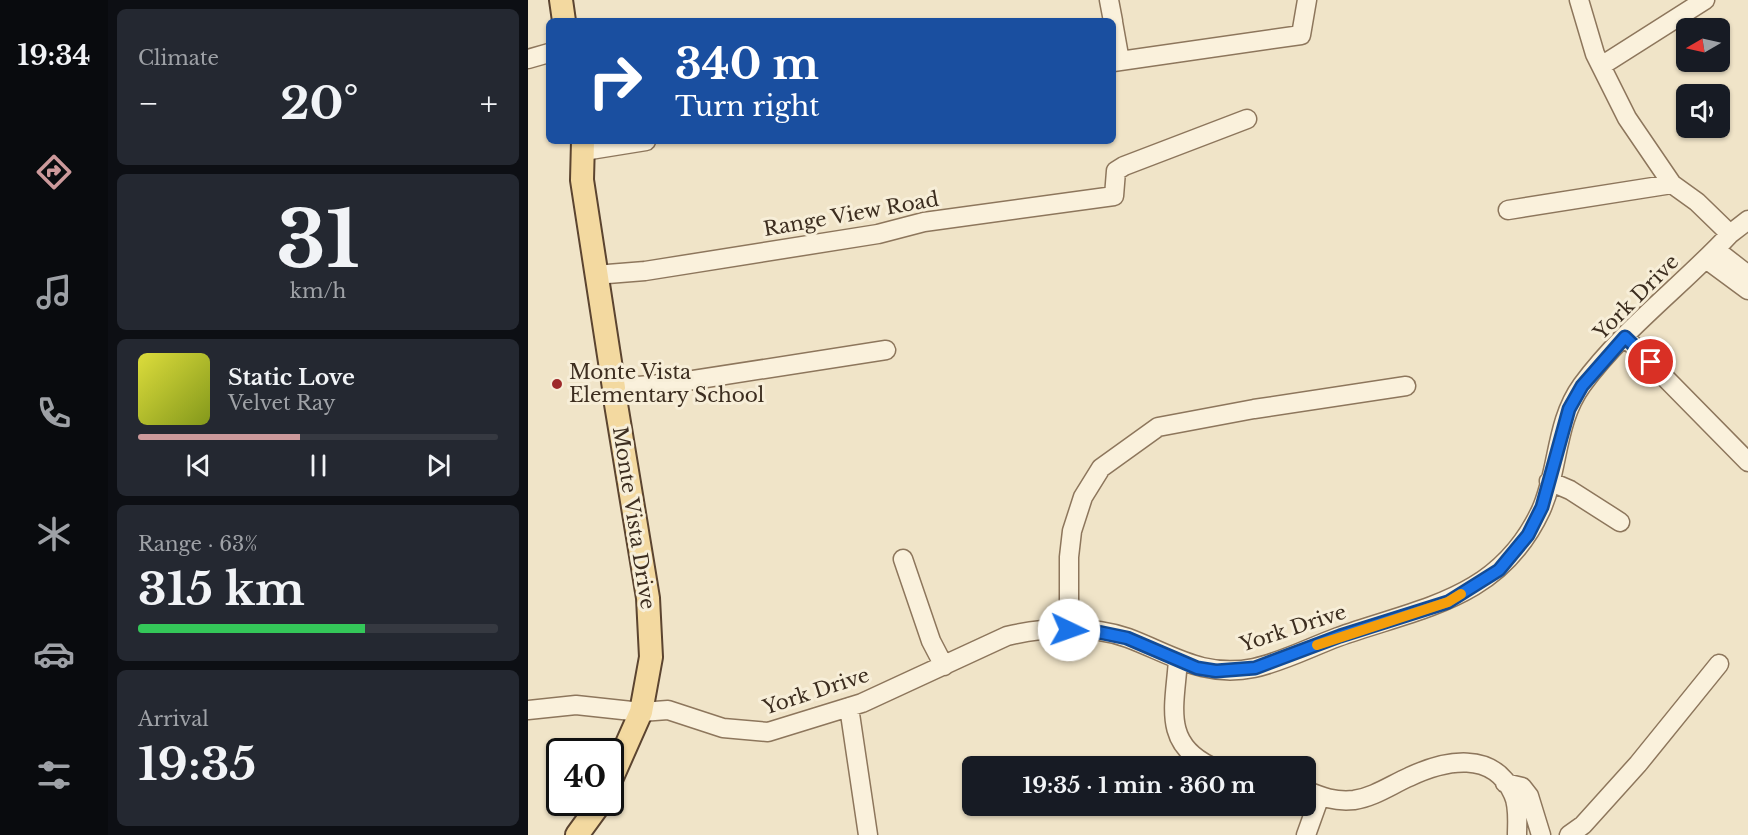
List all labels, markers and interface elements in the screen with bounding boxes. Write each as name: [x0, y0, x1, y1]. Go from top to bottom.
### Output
north arrow: [1676, 18, 1730, 72]
map controls: [1676, 18, 1730, 138]
text: 340 m: [675, 38, 819, 90]
text: 19:34: [18, 39, 90, 72]
icon: right: [576, 42, 654, 120]
text: Climate: [138, 46, 219, 70]
text: 20°: [280, 75, 359, 131]
text: −: [138, 83, 159, 124]
text: +: [480, 83, 498, 124]
button: sound: [1676, 84, 1730, 138]
text: Turn right: [675, 90, 819, 123]
icon: directions: [33, 151, 75, 193]
street label: Range View Road: [761, 187, 941, 241]
text: 31: [276, 191, 360, 288]
street label: York Drive: [1588, 250, 1683, 345]
icon: music: [33, 271, 75, 313]
text: km/h: [290, 279, 346, 303]
pin: [1625, 336, 1676, 387]
icon: arrive: [1634, 345, 1667, 378]
place label: Monte Vista Elementary School: [569, 360, 764, 407]
text: Static Love: [228, 364, 355, 391]
marker: Monte Vista Elementary School: [550, 377, 564, 391]
text: Velvet Ray: [228, 391, 336, 415]
icon: phone: [33, 392, 75, 434]
street label: Monte Vista Drive: [608, 425, 660, 611]
icon: previous: [182, 449, 215, 482]
icon: pause: [302, 449, 335, 482]
icon: next: [422, 449, 455, 482]
icon: climate: [33, 513, 75, 555]
text: Range · 63%: [138, 532, 258, 556]
text: 315 km: [138, 561, 305, 617]
position arrow: [1037, 598, 1101, 662]
street label: York Drive: [1236, 600, 1349, 657]
icon: car: [33, 633, 75, 675]
street label: York Drive: [759, 663, 872, 720]
text: Arrival: [138, 707, 209, 731]
text: 19:35: [138, 736, 256, 792]
speed limit sign: 40: [546, 738, 624, 816]
icon: filters: [33, 754, 75, 796]
text: 19:35 · 1 min · 360 m: [1023, 772, 1255, 799]

